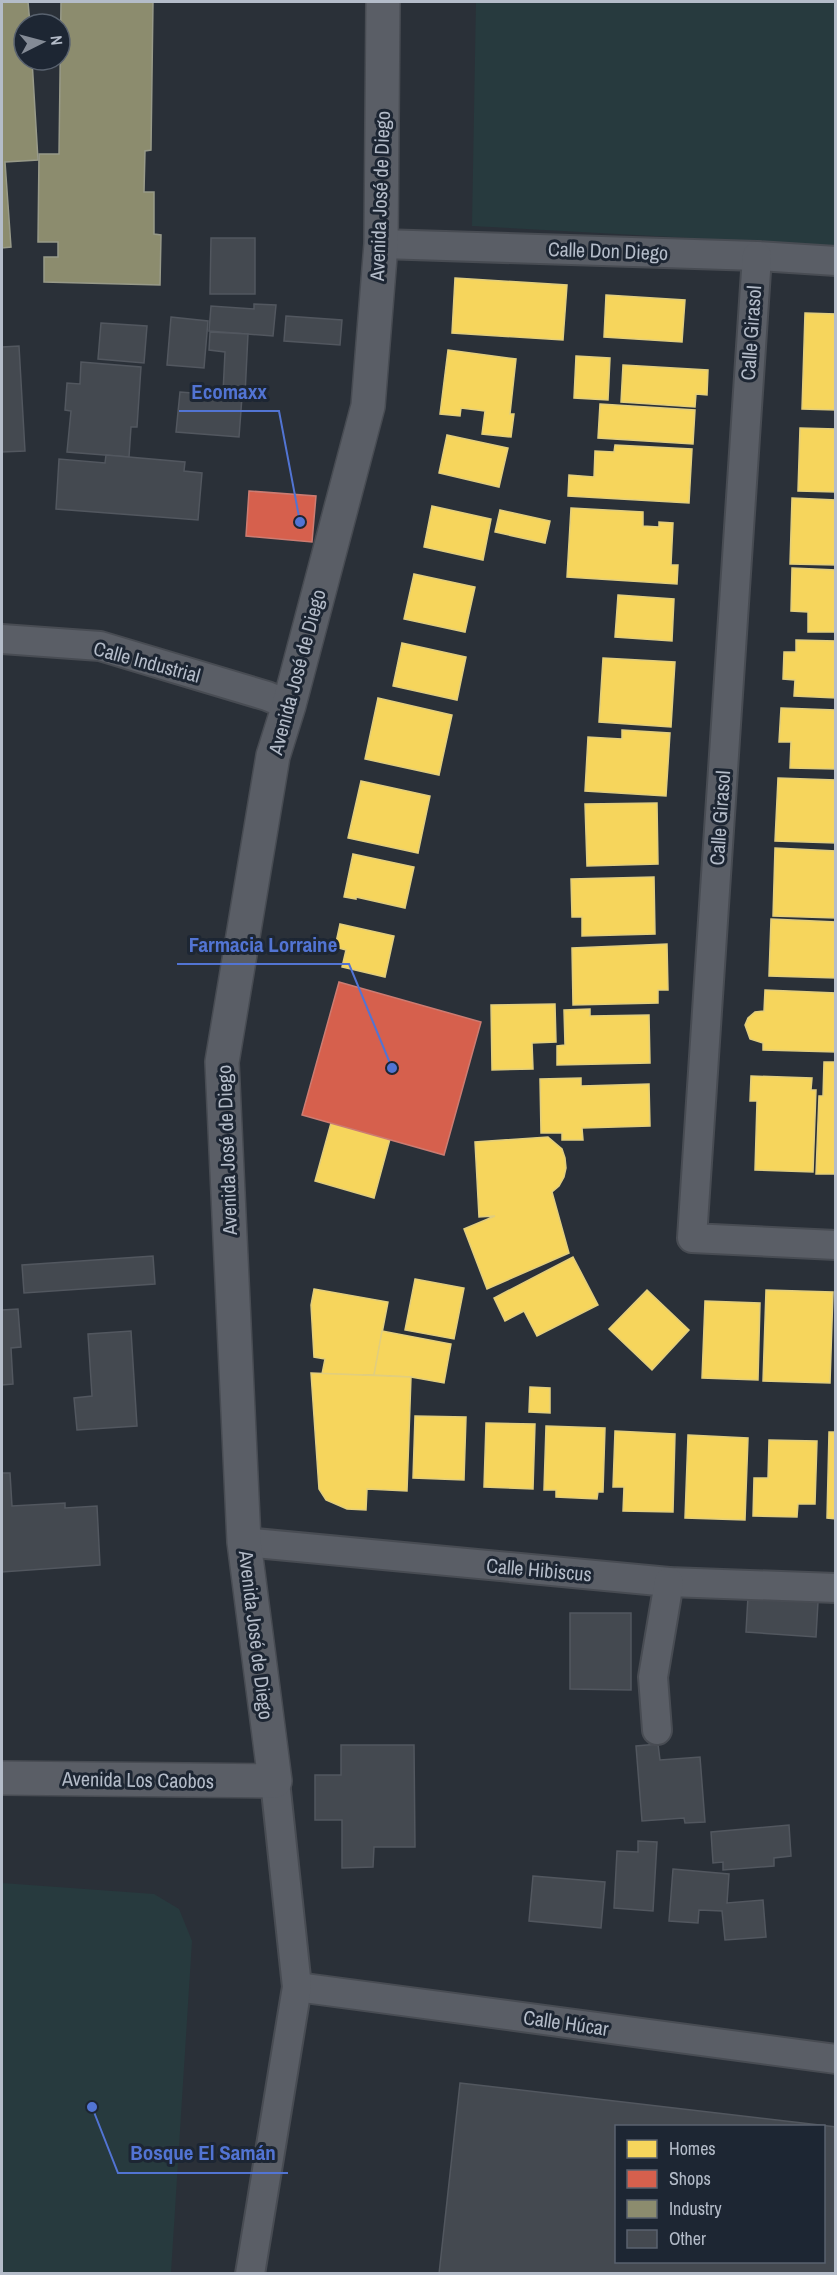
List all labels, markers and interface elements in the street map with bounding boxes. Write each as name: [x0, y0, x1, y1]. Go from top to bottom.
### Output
north arrow: [12, 12, 72, 72]
text: N: [45, 35, 68, 46]
street label: Avenida José de Diego: [363, 110, 396, 283]
street label: Calle Don Diego: [547, 235, 669, 266]
street label: Calle Girasol: [734, 285, 767, 381]
callout: Ecomaxx: [179, 372, 279, 411]
text: Ecomaxx: [191, 377, 267, 406]
street label: Avenida José de Diego: [261, 586, 332, 759]
street label: Calle Industrial: [91, 634, 203, 689]
street label: Calle Girasol: [703, 770, 736, 866]
callout: Farmacia Lorraine: [177, 925, 349, 964]
text: Farmacia Lorraine: [189, 930, 337, 959]
street label: Avenida José de Diego: [210, 1064, 243, 1237]
street label: Avenida José de Diego: [233, 1548, 280, 1721]
street label: Calle Hibiscus: [485, 1551, 593, 1588]
street label: Avenida Los Caobos: [61, 1765, 214, 1794]
street label: Calle Húcar: [522, 2003, 611, 2042]
legend: [615, 2125, 825, 2263]
callout: Bosque El Samán: [118, 2134, 288, 2173]
text: Homes: [669, 2136, 716, 2161]
text: Bosque El Samán: [130, 2138, 276, 2167]
text: Shops: [669, 2166, 711, 2191]
text: Industry: [669, 2196, 722, 2221]
text: Other: [669, 2226, 706, 2251]

